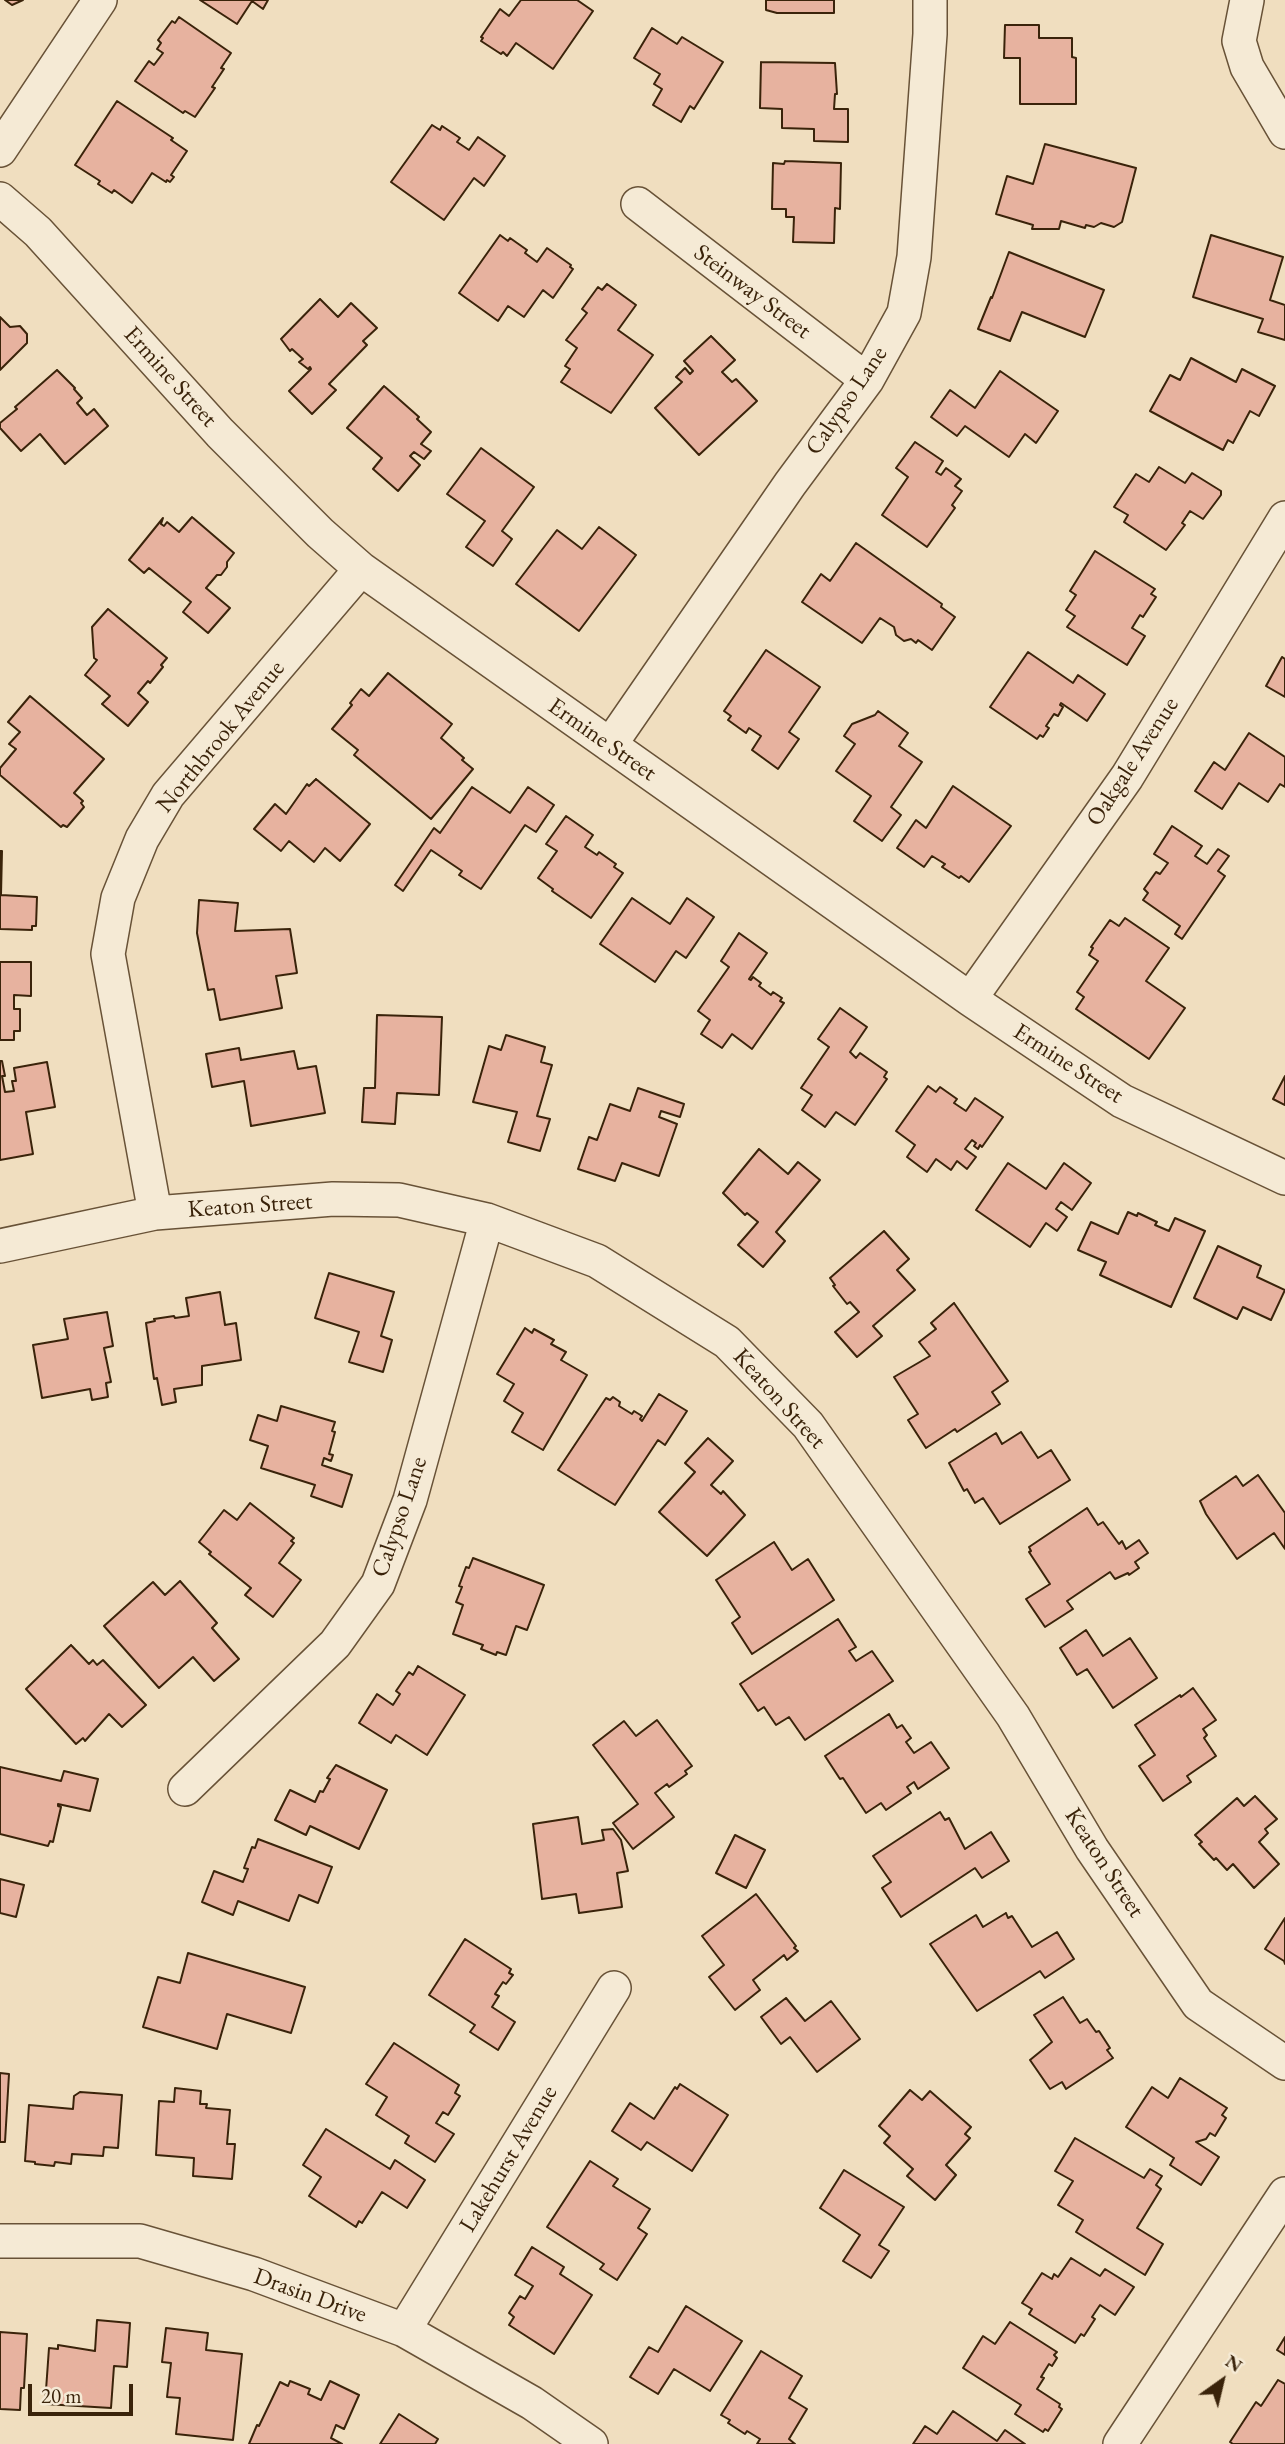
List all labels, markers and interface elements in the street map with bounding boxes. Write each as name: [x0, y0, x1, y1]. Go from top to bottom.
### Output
street label: Steinway Street: [688, 239, 816, 345]
street label: Ermine Street: [117, 321, 223, 433]
street label: Calypso Lane: [800, 341, 894, 461]
street label: Northbrook Avenue: [151, 655, 291, 819]
street label: Ermine Street: [542, 692, 662, 788]
street label: Oakgale Avenue: [1081, 692, 1185, 832]
street label: Ermine Street: [1007, 1018, 1129, 1110]
street label: Keaton Street: [187, 1187, 313, 1225]
street label: Keaton Street: [727, 1343, 831, 1455]
street label: Calypso Lane: [366, 1453, 434, 1581]
street label: Keaton Street: [1058, 1803, 1150, 1923]
street label: Lakehurst Avenue: [454, 2080, 564, 2238]
street label: Drasin Drive: [250, 2262, 370, 2330]
north arrow: [1187, 2346, 1257, 2416]
text: N: [1221, 2349, 1247, 2378]
scale bar: [32, 2370, 136, 2414]
text: 20 m: [41, 2382, 82, 2409]

